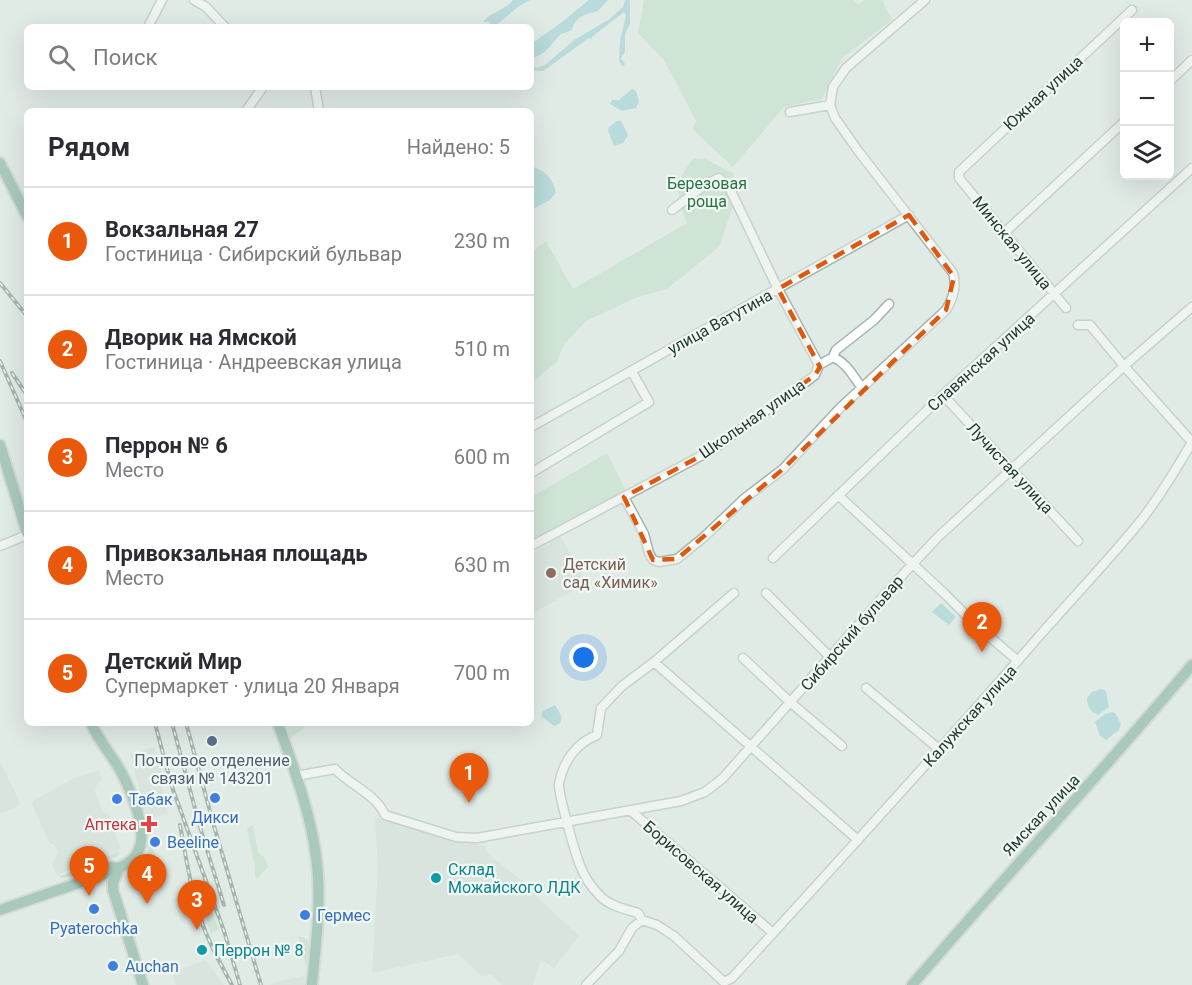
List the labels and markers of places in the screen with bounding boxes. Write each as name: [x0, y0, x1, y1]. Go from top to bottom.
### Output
place label: Детский сад «Химик»: [563, 555, 658, 592]
marker: Детский сад «Химик»: [544, 566, 558, 580]
pin: 2: [962, 602, 1002, 652]
marker: Почтовое отделение связи № 143201: [205, 734, 219, 748]
place label: Почтовое отделение связи № 143201: [134, 751, 290, 788]
pin: 1: [450, 754, 488, 803]
place label: Табак: [129, 790, 173, 809]
marker: Дикси: [208, 791, 222, 805]
marker: Табак: [110, 792, 124, 806]
place label: Дикси: [191, 808, 239, 827]
place label: Аптека: [84, 815, 137, 834]
marker: Аптека: [142, 817, 156, 831]
place label: Beeline: [167, 833, 219, 852]
marker: Beeline: [148, 835, 162, 849]
pin: 5: [70, 846, 109, 896]
pin: 4: [128, 854, 166, 904]
place label: Склад Можайского ЛДК: [448, 860, 581, 897]
marker: Склад Можайского ЛДК: [429, 871, 443, 885]
pin: 3: [178, 880, 216, 930]
marker: Pyaterochka: [87, 902, 101, 916]
place label: Гермес: [317, 906, 371, 925]
marker: Гермес: [298, 908, 312, 922]
place label: Pyaterochka: [50, 919, 138, 938]
place label: Перрон № 8: [214, 941, 304, 960]
marker: Перрон № 8: [195, 943, 209, 957]
place label: Auchan: [125, 957, 179, 976]
marker: Auchan: [106, 959, 120, 973]

